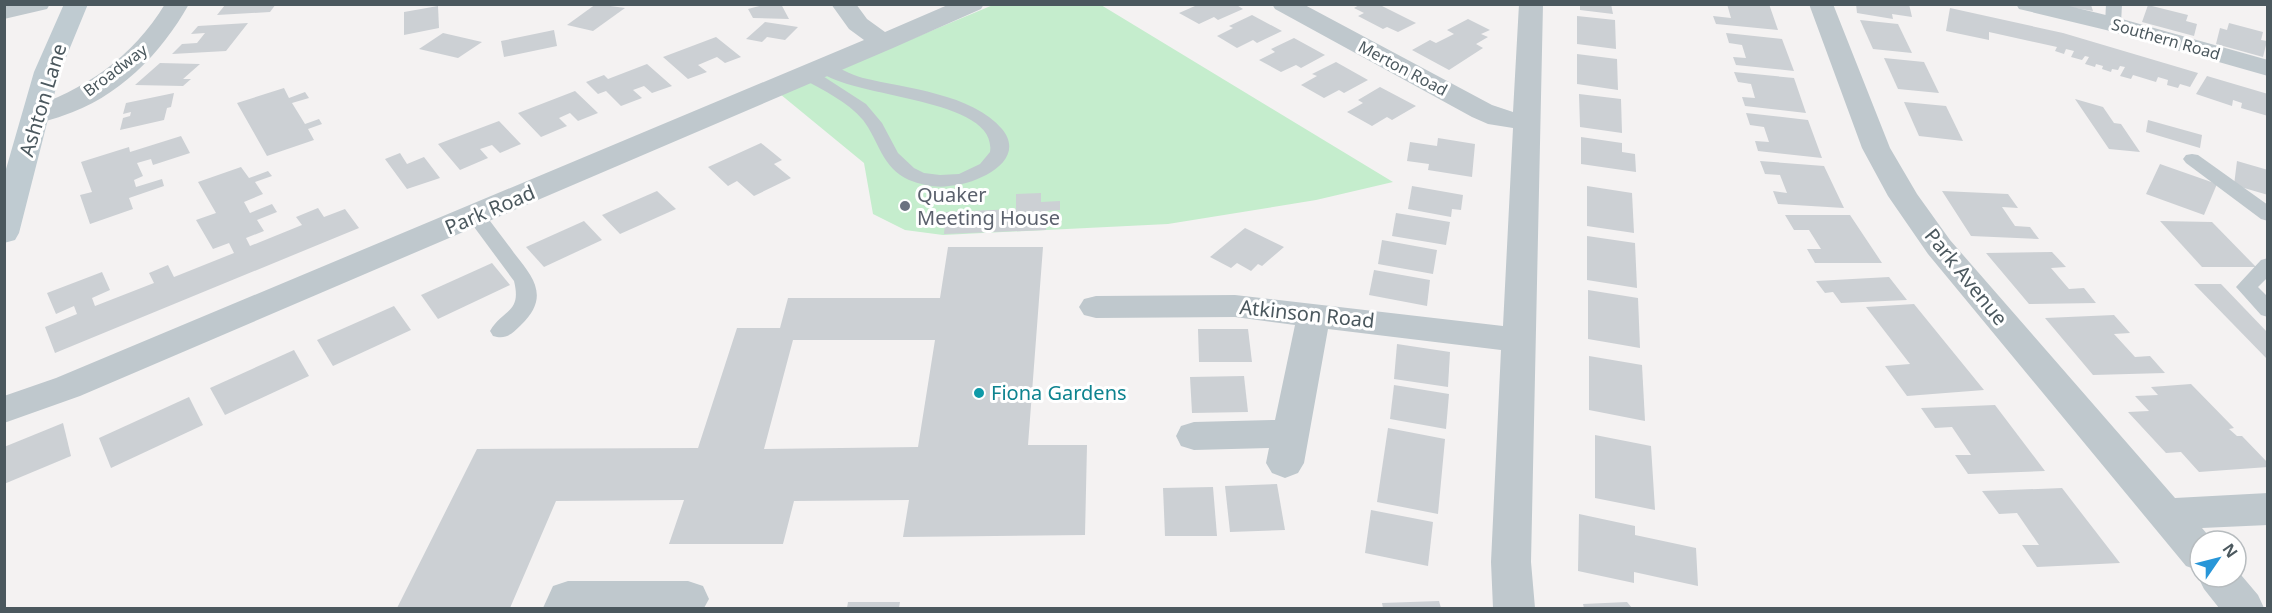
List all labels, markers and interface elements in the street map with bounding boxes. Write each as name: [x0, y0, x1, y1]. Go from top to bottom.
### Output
street label: Southern Road: [2109, 13, 2223, 65]
street label: Merton Road: [1355, 35, 1451, 101]
street label: Broadway: [78, 38, 152, 101]
street label: Ashton Lane: [13, 40, 73, 160]
street label: Park Road: [441, 178, 539, 241]
place label: Quaker Meeting House: [917, 181, 1060, 231]
marker: Quaker Meeting House: [898, 199, 912, 213]
street label: Park Avenue: [1919, 222, 2014, 331]
street label: Atkinson Road: [1238, 293, 1376, 334]
place label: Fiona Gardens: [991, 379, 1127, 406]
marker: Fiona Gardens: [972, 386, 986, 400]
north arrow: [2188, 529, 2248, 589]
text: N: [2218, 539, 2243, 562]

